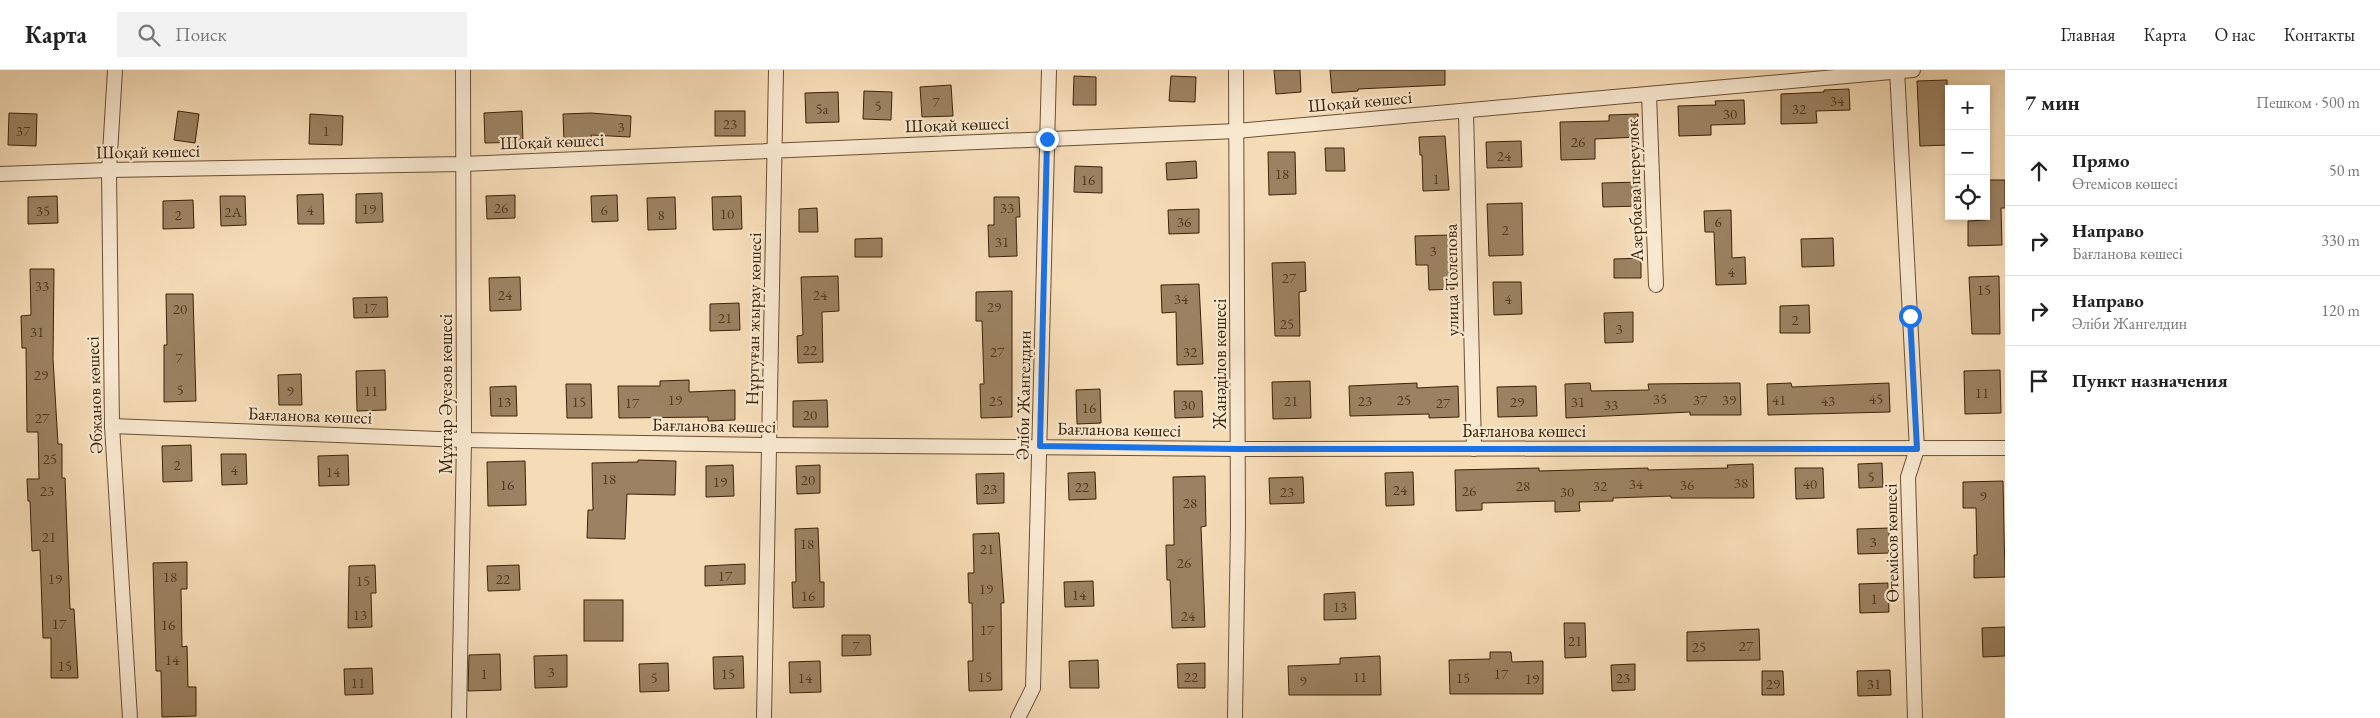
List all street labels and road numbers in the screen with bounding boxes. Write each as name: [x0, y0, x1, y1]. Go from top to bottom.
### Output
street label: Шоқай көшесі: [1307, 85, 1414, 117]
street label: Шоқай көшесі: [904, 111, 1010, 137]
street label: Азербаева переулок: [1620, 118, 1648, 263]
street label: Шоқай көшесі: [499, 128, 605, 154]
street label: Шоқай көшесі: [96, 139, 201, 163]
street label: улица Толепова: [1439, 223, 1463, 337]
street label: Нұртуған жырау көшесі: [740, 232, 766, 406]
street label: Жанәділов көшесі: [1208, 298, 1231, 430]
street label: Мұхтар Әуезов көшесі: [434, 313, 457, 474]
street label: Әліби Жангелдин: [1010, 330, 1036, 460]
street label: Әбжанов көшесі: [80, 335, 108, 454]
street label: Бағланова көшесі: [247, 401, 373, 429]
street label: Бағланова көшесі: [652, 412, 777, 438]
street label: Бағланова көшесі: [1057, 416, 1182, 442]
street label: Бағланова көшесі: [1462, 419, 1587, 442]
street label: Өтемісов көшесі: [1878, 483, 1904, 603]

